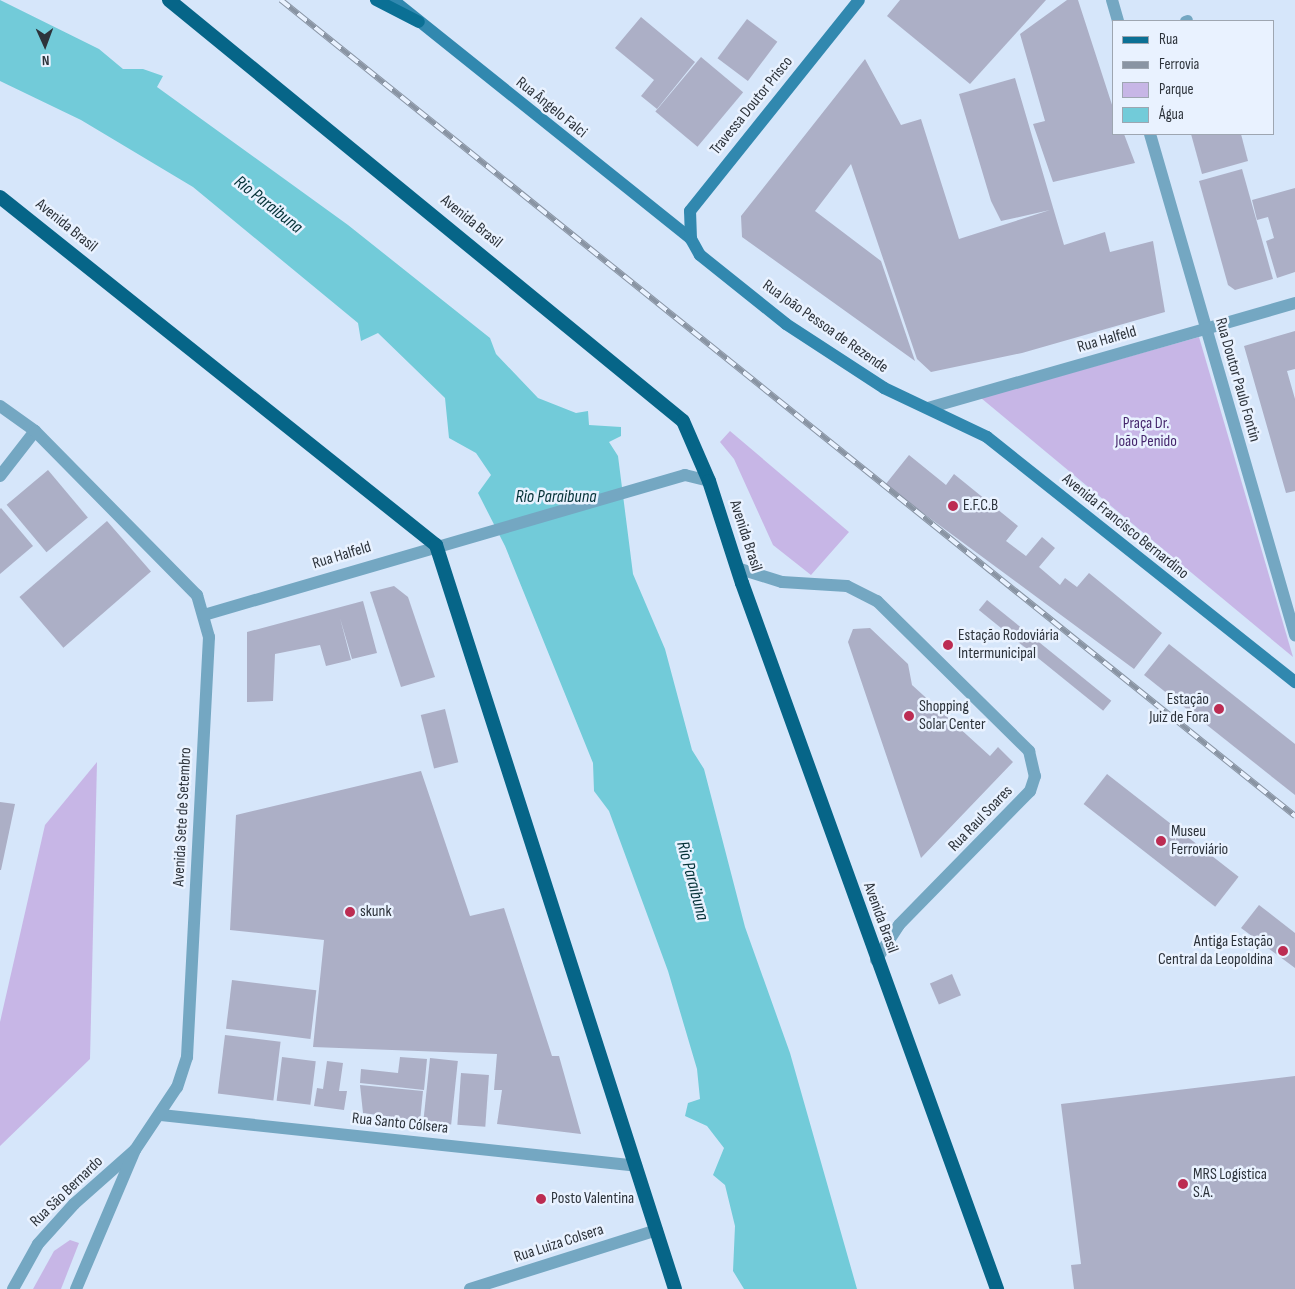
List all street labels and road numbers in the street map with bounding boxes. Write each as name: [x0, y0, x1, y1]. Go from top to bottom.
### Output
street label: Travessa Doutor Prisco: [706, 53, 798, 159]
street label: Rua Ângelo Falci: [512, 73, 590, 143]
street label: Avenida Brasil: [436, 191, 506, 253]
street label: Avenida Brasil: [31, 195, 101, 257]
street label: Rua João Pessoa de Rezende: [758, 276, 892, 378]
street label: Rua Doutor Paulo Fontin: [1210, 316, 1264, 444]
street label: Rua Halfeld: [1075, 322, 1139, 358]
street label: Avenida Francisco Bernardino: [1058, 470, 1192, 584]
street label: Avenida Brasil: [724, 498, 766, 574]
street label: Rua Halfeld: [310, 538, 374, 574]
street label: Avenida Sete de Setembro: [170, 747, 196, 887]
street label: Rua Raul Soares: [945, 782, 1017, 856]
street label: Avenida Brasil: [858, 880, 902, 956]
street label: Rua Santo Cólsera: [351, 1109, 449, 1139]
street label: Rua São Bernardo: [27, 1153, 107, 1231]
street label: Rua Luiza Colsera: [512, 1221, 606, 1267]

